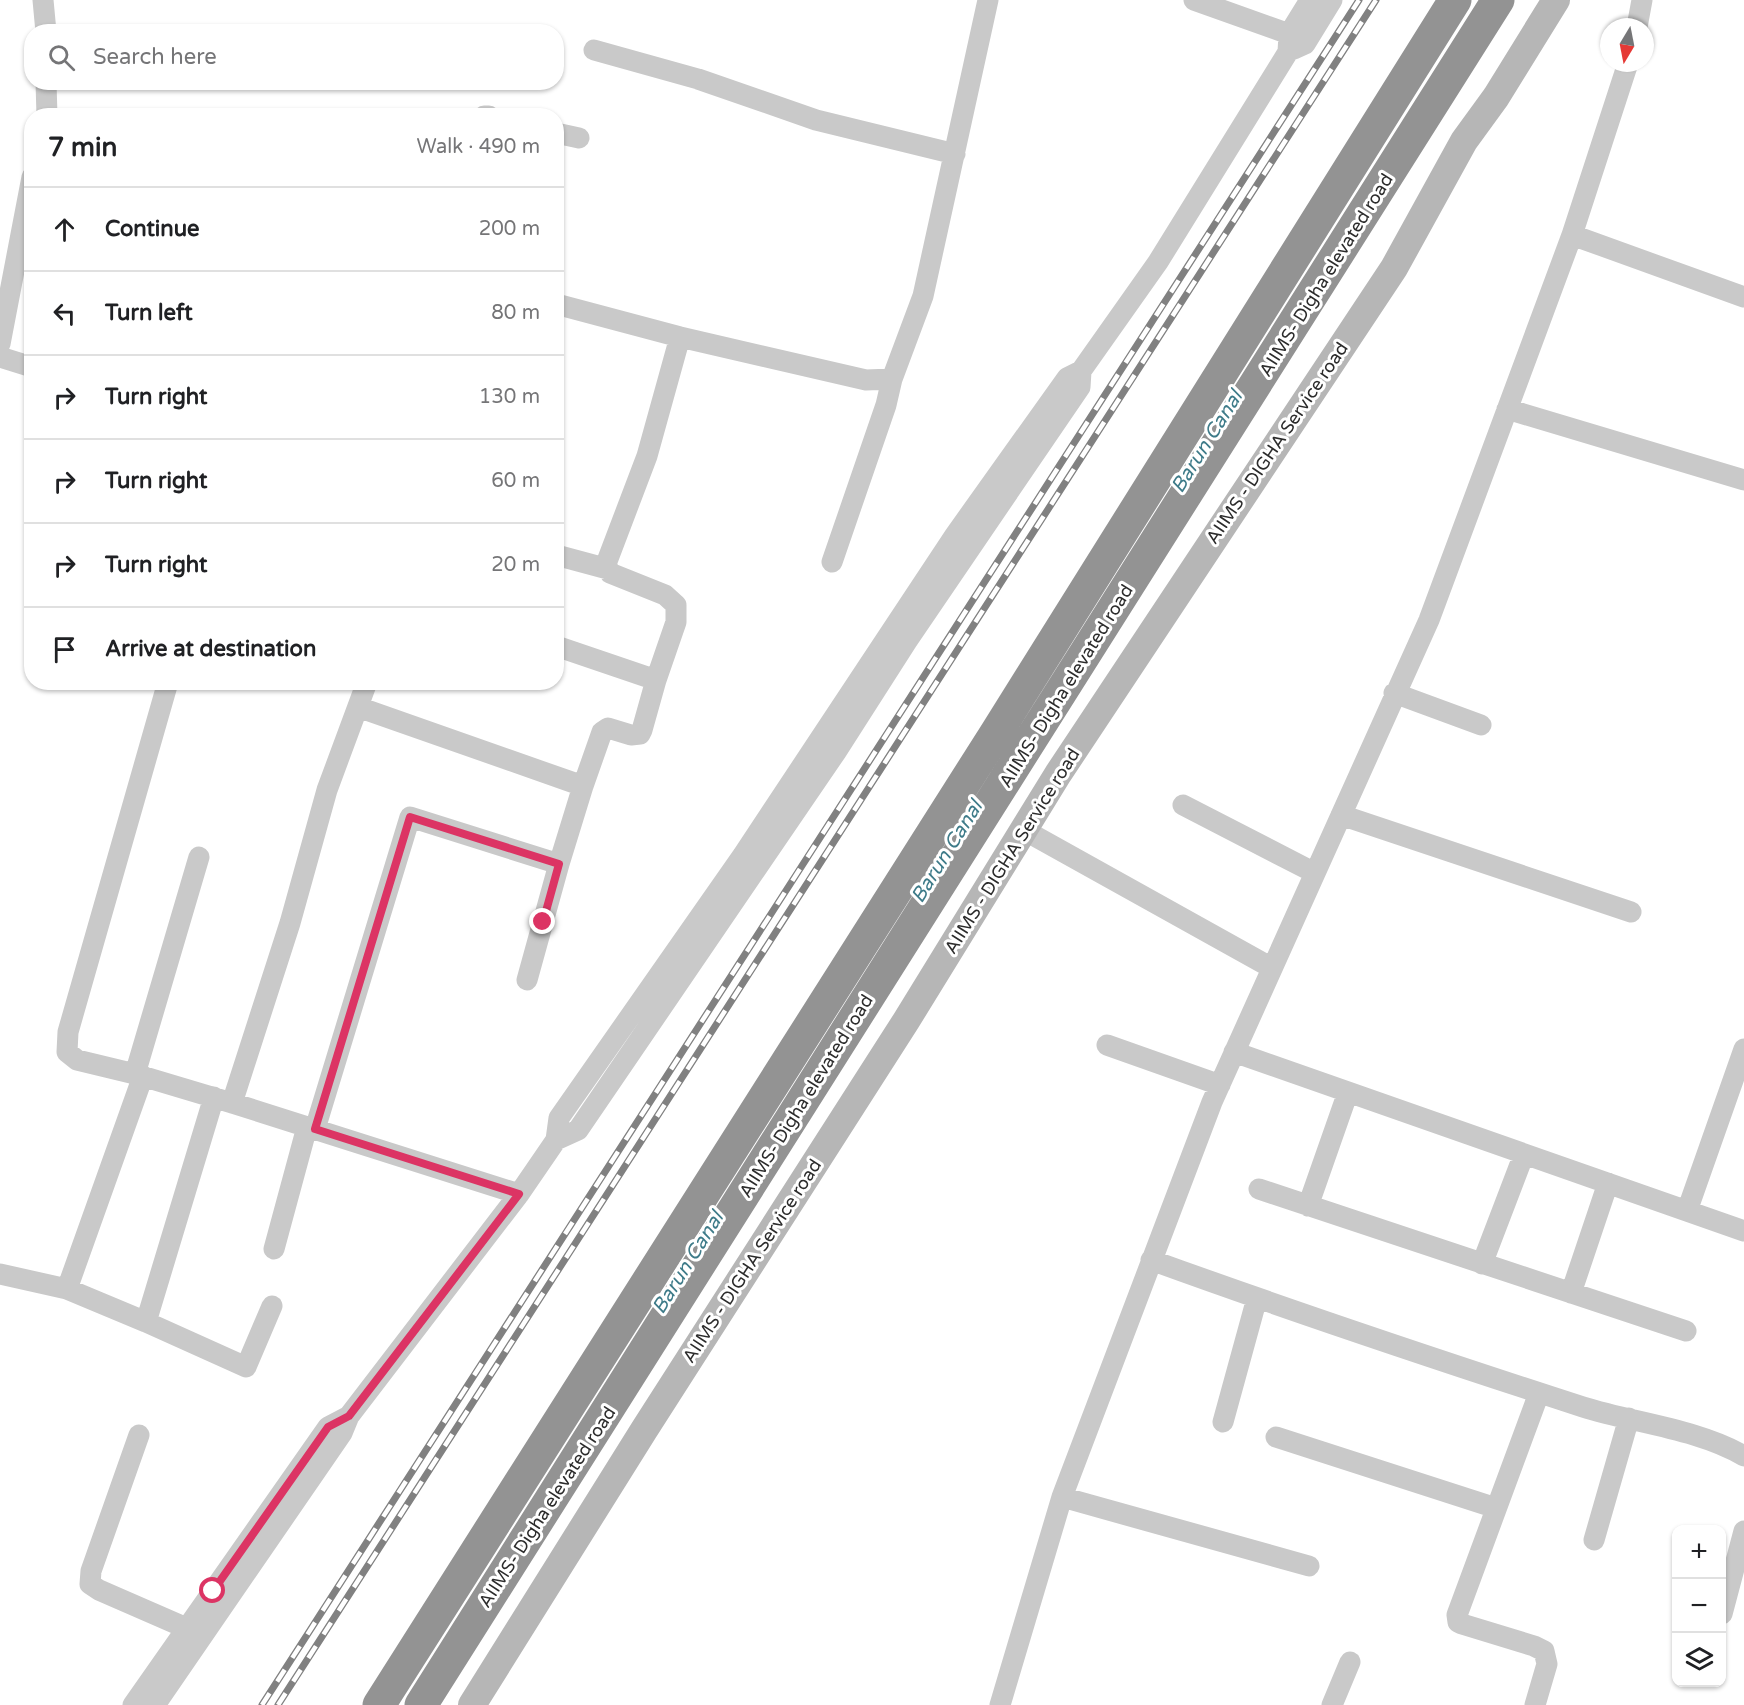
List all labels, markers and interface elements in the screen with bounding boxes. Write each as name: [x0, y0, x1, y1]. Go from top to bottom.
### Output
north arrow: [1600, 18, 1654, 72]
search box: [24, 24, 564, 90]
icon: search: [45, 41, 78, 74]
text: Search here: [93, 44, 217, 70]
text: 7 min: [48, 132, 117, 163]
text: Walk · 490 m: [417, 135, 540, 159]
street label: AIIMS- Digha elevated road: [1254, 169, 1398, 381]
icon: ahead: [48, 213, 81, 246]
text: Continue: [105, 216, 200, 242]
text: 200 m: [479, 217, 540, 241]
icon: left: [48, 297, 81, 330]
text: Turn left: [105, 300, 193, 326]
text: 80 m: [491, 301, 540, 325]
street label: AIIMS - DIGHA Service road: [1201, 338, 1353, 548]
icon: right: [48, 381, 81, 414]
text: Turn right: [105, 384, 207, 410]
text: 130 m: [479, 385, 540, 409]
water label: Barun Canal: [1166, 385, 1249, 497]
icon: right: [48, 465, 81, 498]
text: Turn right: [105, 468, 207, 494]
text: 60 m: [491, 469, 540, 493]
icon: right: [48, 549, 81, 582]
text: Turn right: [105, 552, 207, 578]
text: 20 m: [491, 553, 540, 577]
street label: AIIMS- Digha elevated road: [994, 580, 1138, 792]
icon: arrive: [48, 633, 81, 666]
text: Arrive at destination: [105, 636, 316, 662]
street label: AIIMS - DIGHA Service road: [939, 744, 1085, 958]
water label: Barun Canal: [906, 795, 989, 907]
route end: [529, 908, 555, 934]
street label: AIIMS- Digha elevated road: [734, 990, 878, 1202]
street label: AIIMS - DIGHA Service road: [678, 1155, 826, 1367]
water label: Barun Canal: [647, 1206, 730, 1318]
street label: AIIMS- Digha elevated road: [474, 1402, 620, 1612]
map controls: [1672, 1525, 1726, 1687]
button: +: [1672, 1525, 1726, 1579]
route start: [199, 1577, 225, 1603]
button: −: [1672, 1579, 1726, 1633]
button: layers: [1672, 1633, 1726, 1687]

